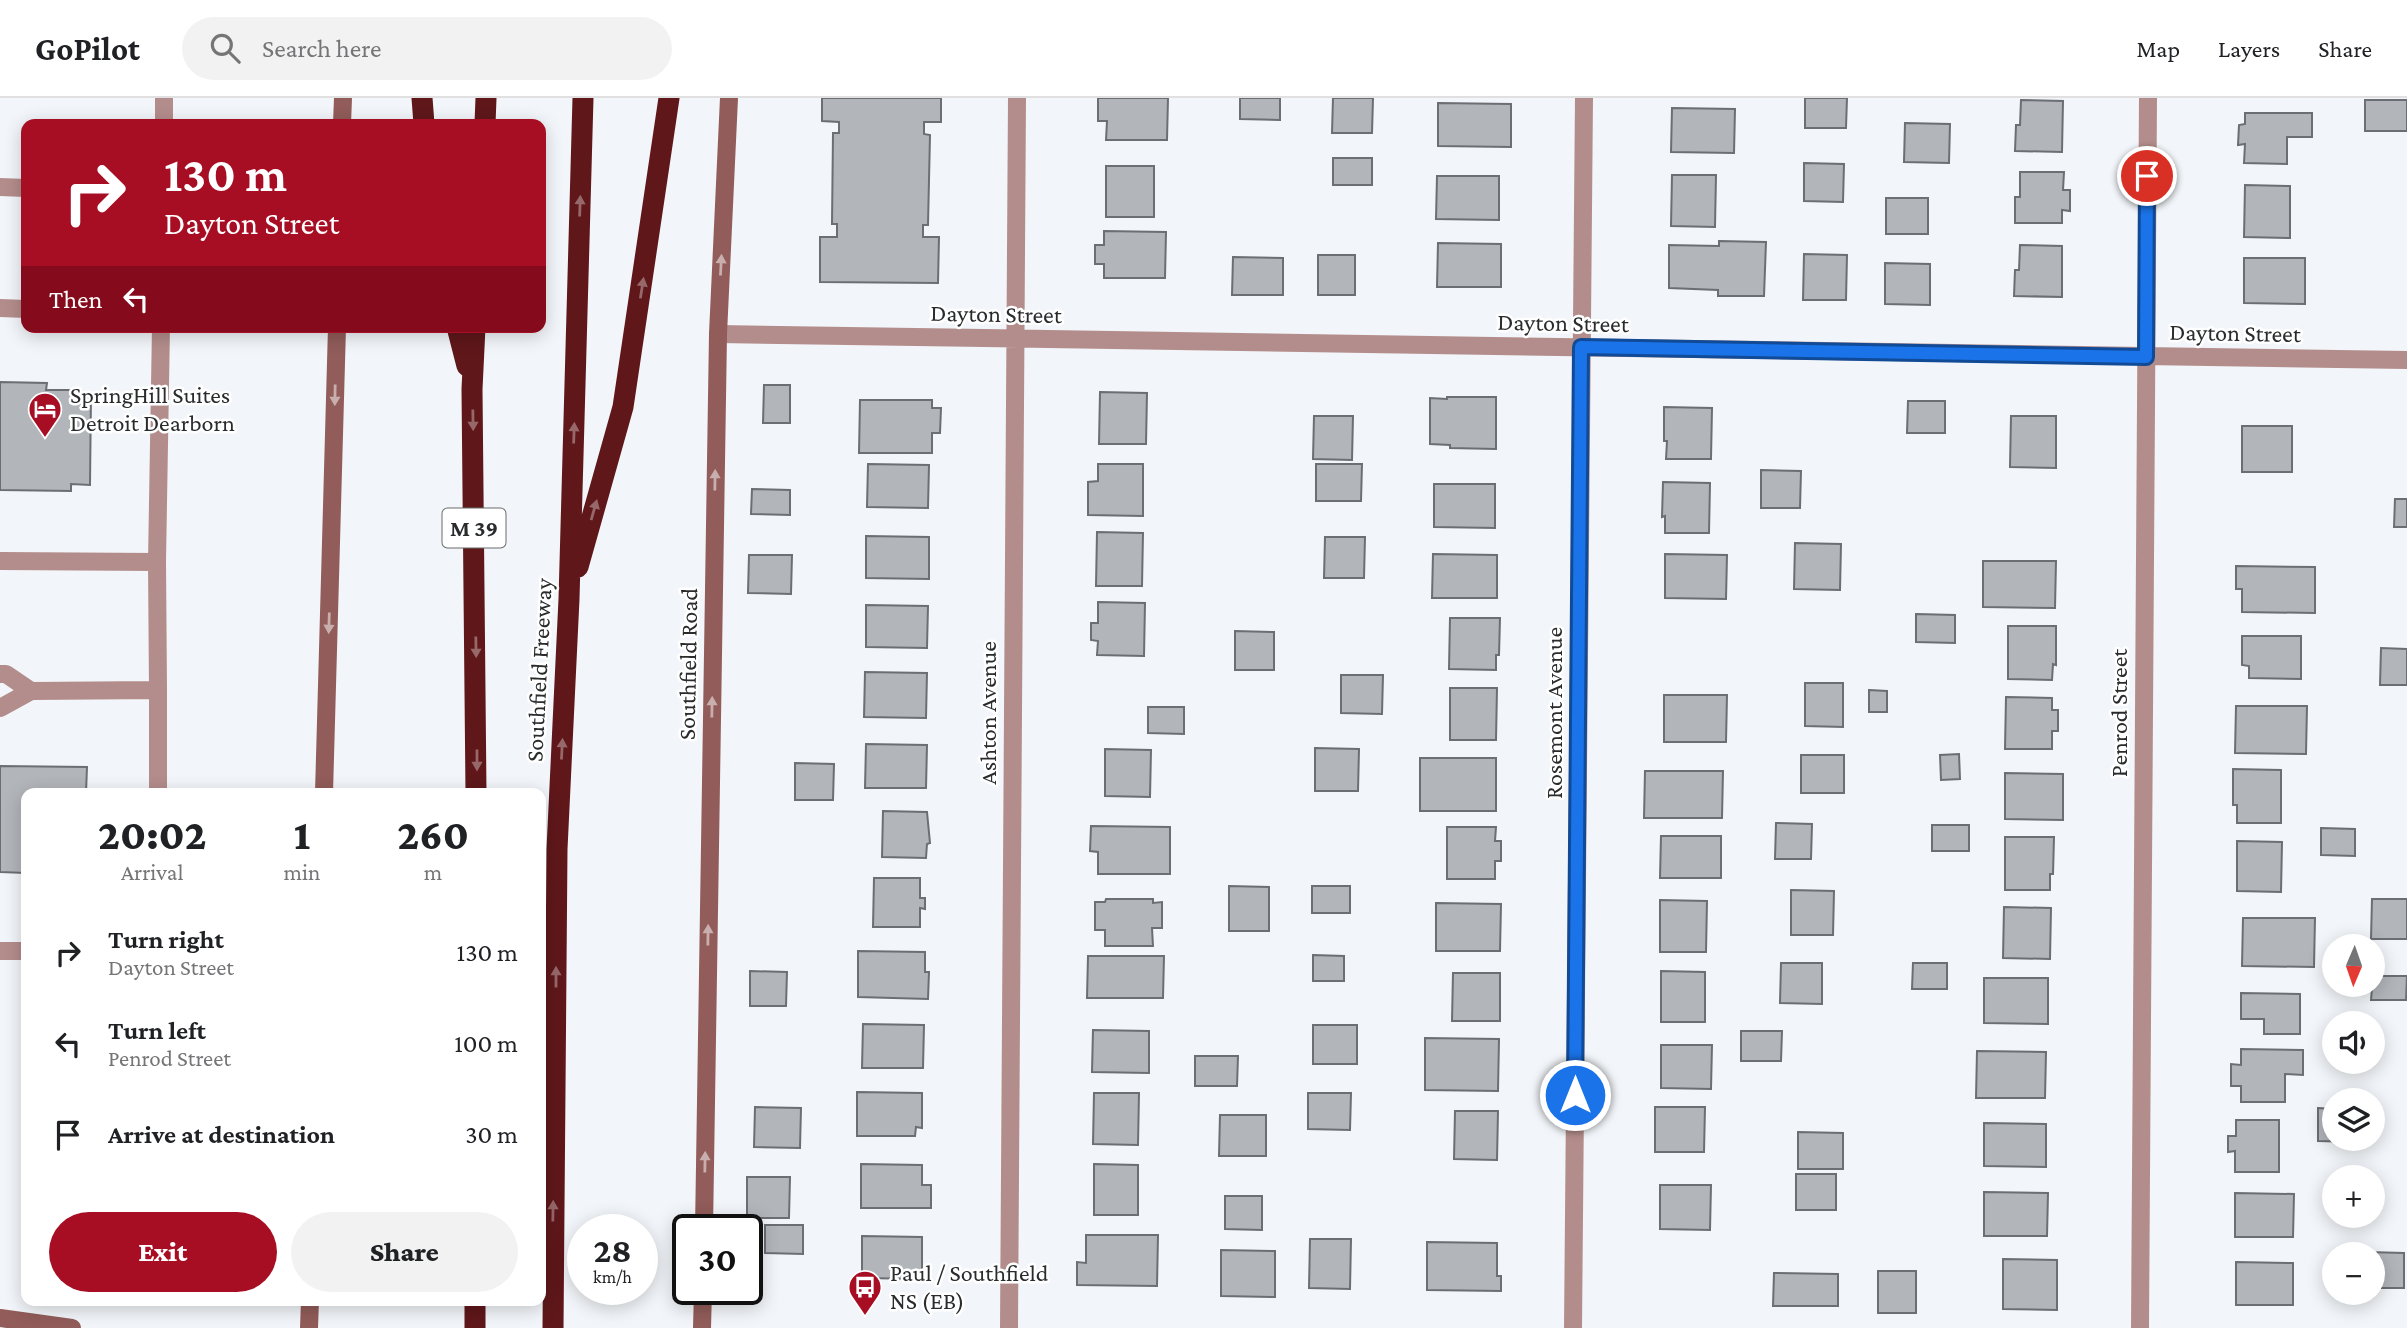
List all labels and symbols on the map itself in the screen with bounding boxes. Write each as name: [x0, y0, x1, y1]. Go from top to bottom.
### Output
pin: [2117, 146, 2177, 206]
one-way arrow: [574, 194, 585, 216]
one-way arrow: [716, 254, 727, 276]
one-way arrow: [636, 277, 647, 299]
street label: Dayton Street: [930, 299, 1063, 328]
street label: Dayton Street: [1497, 308, 1630, 337]
street label: Dayton Street: [2169, 318, 2302, 347]
place label: SpringHill Suites Detroit Dearborn: [70, 381, 235, 436]
one-way arrow: [330, 385, 341, 407]
hotel icon: SpringHill Suites Detroit Dearborn: [26, 390, 64, 439]
one-way arrow: [467, 409, 479, 431]
one-way arrow: [568, 422, 579, 444]
one-way arrow: [710, 468, 721, 490]
one-way arrow: [589, 499, 600, 521]
road number: M 39: [442, 508, 505, 548]
street label: Southfield Freeway: [520, 577, 557, 762]
street label: Southfield Road: [673, 587, 702, 740]
one-way arrow: [323, 612, 335, 634]
street label: Rosemont Avenue: [1540, 627, 1567, 799]
one-way arrow: [470, 637, 481, 659]
street label: Ashton Avenue: [974, 641, 1001, 785]
street label: Penrod Street: [2105, 648, 2132, 777]
one-way arrow: [706, 696, 718, 718]
one-way arrow: [556, 738, 567, 760]
one-way arrow: [471, 750, 483, 772]
one-way arrow: [702, 923, 714, 945]
north arrow: [2322, 934, 2385, 998]
one-way arrow: [550, 965, 562, 987]
position arrow: [1538, 1058, 1612, 1132]
one-way arrow: [699, 1151, 710, 1173]
one-way arrow: [548, 1200, 559, 1222]
speed limit sign: 30: [672, 1214, 763, 1305]
place label: Paul / Southfield NS (EB): [890, 1259, 1049, 1315]
bus stop icon: Paul / Southfield NS (EB): [846, 1268, 884, 1317]

